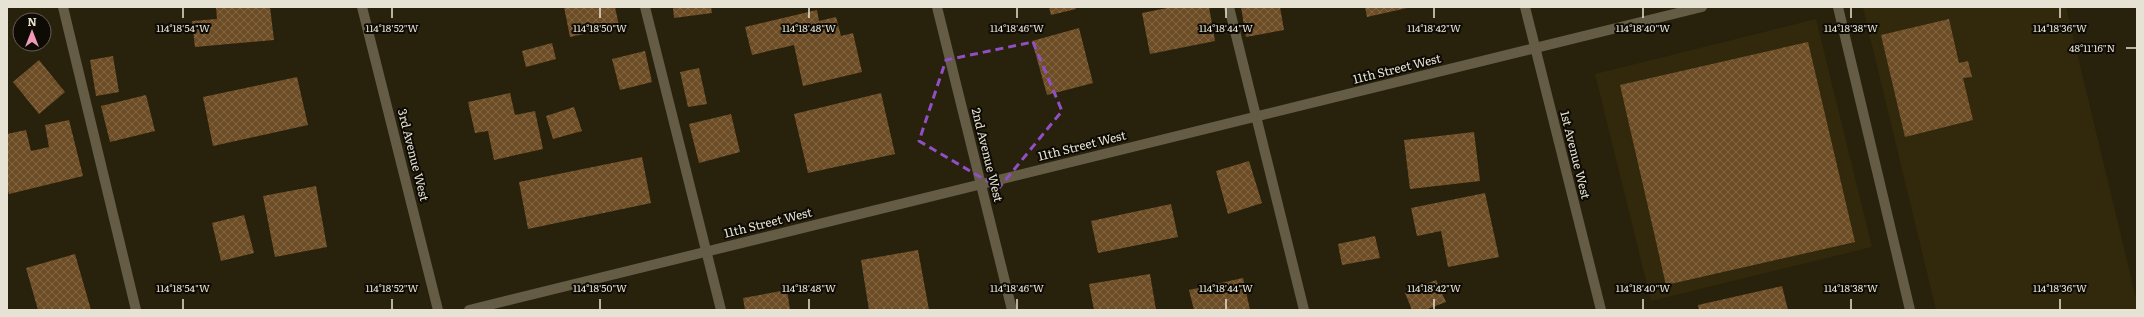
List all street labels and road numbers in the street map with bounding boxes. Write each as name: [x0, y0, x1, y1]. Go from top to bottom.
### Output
street label: 11th Street West: [1351, 48, 1443, 88]
street label: 2nd Avenue West: [968, 106, 1008, 204]
street label: 3rd Avenue West: [394, 107, 434, 203]
street label: 1st Avenue West: [1556, 109, 1596, 201]
street label: 11th Street West: [1036, 125, 1128, 165]
street label: 11th Street West: [722, 202, 814, 242]

